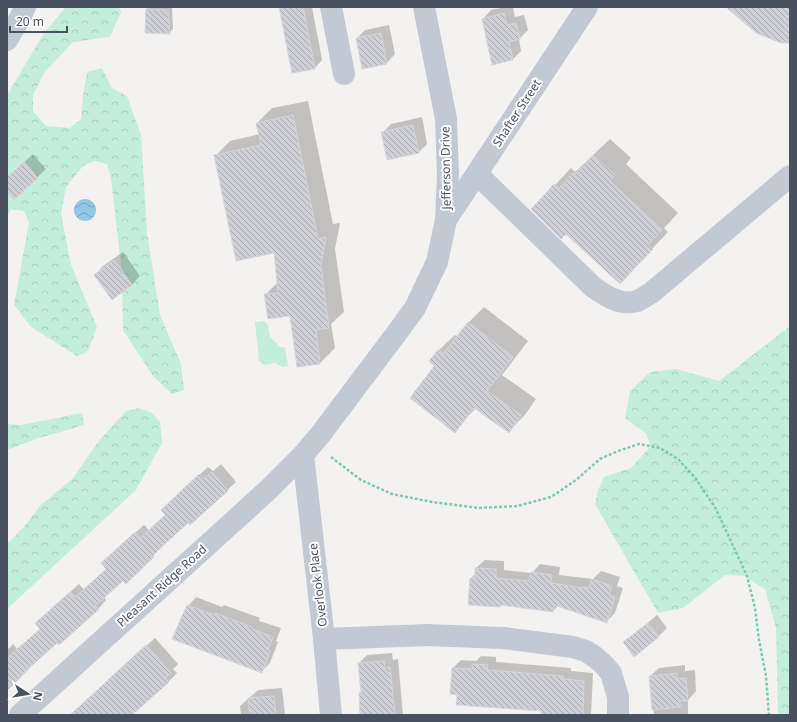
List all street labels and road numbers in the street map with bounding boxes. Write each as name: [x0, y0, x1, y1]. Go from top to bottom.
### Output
street label: Shafter Street: [488, 75, 545, 150]
street label: Jefferson Drive: [436, 126, 455, 211]
street label: Pleasant Ridge Road: [113, 541, 210, 631]
street label: Overlook Place: [304, 542, 331, 628]

